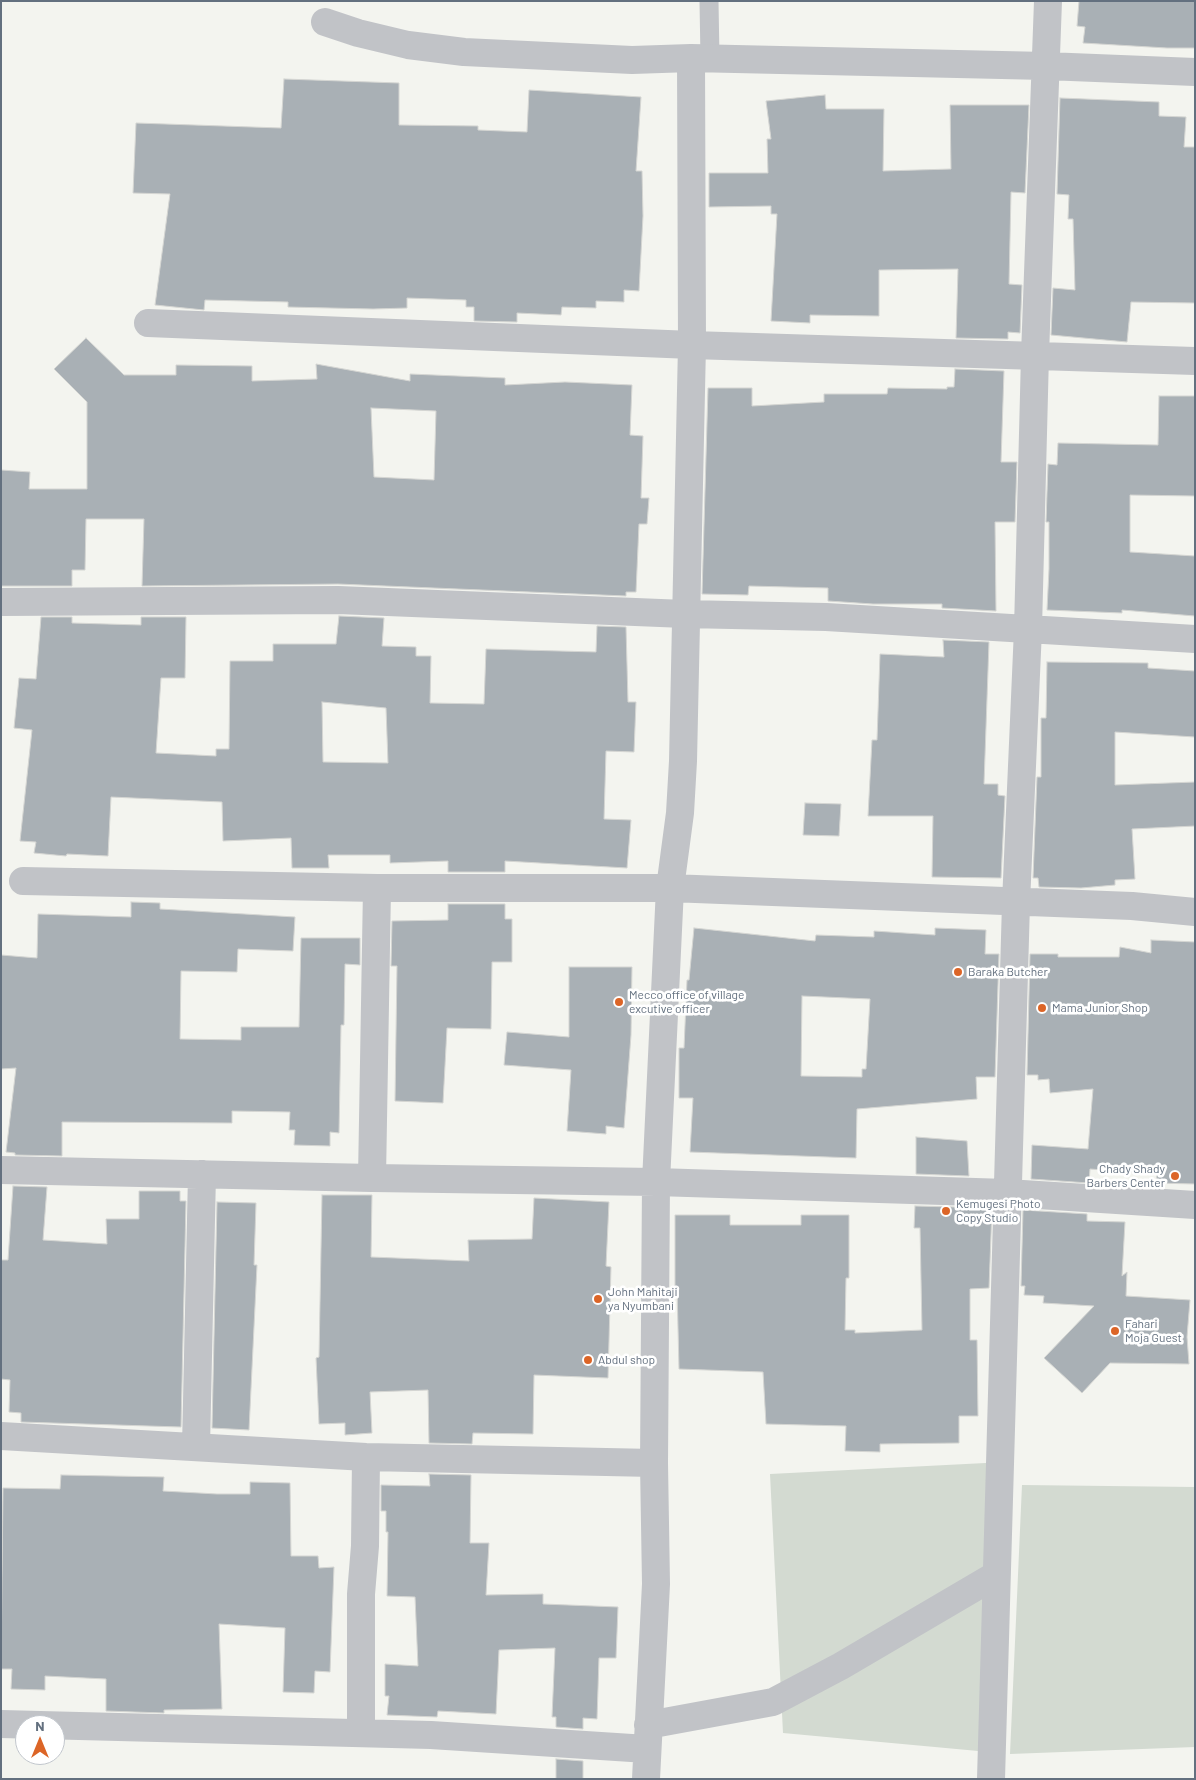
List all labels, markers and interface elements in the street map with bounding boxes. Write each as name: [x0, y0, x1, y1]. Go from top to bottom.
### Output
place label: Baraka Butcher: [968, 965, 1048, 979]
marker: Baraka Butcher: [952, 966, 964, 978]
place label: Mecco office of village excutive officer: [629, 988, 744, 1016]
marker: Mecco office of village excutive officer: [613, 996, 625, 1008]
place label: Mama Junior Shop: [1052, 1001, 1148, 1015]
marker: Mama Junior Shop: [1036, 1002, 1048, 1014]
place label: Chady Shady Barbers Center: [1087, 1162, 1165, 1190]
marker: Chady Shady Barbers Center: [1169, 1170, 1181, 1182]
place label: Kemugesi Photo Copy Studio: [956, 1197, 1041, 1225]
marker: Kemugesi Photo Copy Studio: [940, 1205, 952, 1217]
place label: John Mahitaji ya Nyumbani: [608, 1285, 678, 1313]
marker: John Mahitaji ya Nyumbani: [592, 1293, 604, 1305]
place label: Fahari Moja Guest: [1125, 1317, 1182, 1345]
marker: Fahari Moja Guest: [1109, 1325, 1121, 1337]
place label: Abdul shop: [598, 1353, 655, 1367]
marker: Abdul shop: [582, 1354, 594, 1366]
north arrow: [15, 1715, 65, 1765]
text: N: [35, 1717, 45, 1734]

